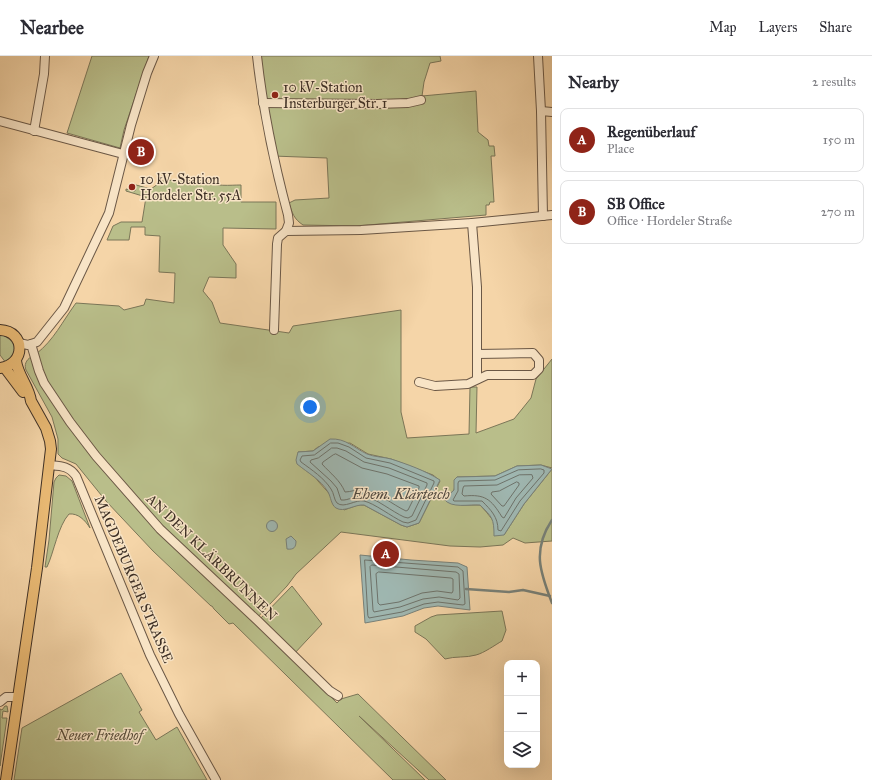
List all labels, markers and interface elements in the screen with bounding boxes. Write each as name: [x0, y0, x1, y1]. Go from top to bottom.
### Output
text: Nearbee: [20, 16, 84, 39]
text: Map: [709, 19, 737, 36]
text: Layers: [759, 19, 797, 36]
text: Share: [819, 19, 852, 36]
text: Nearby: [568, 72, 619, 93]
text: 2 results: [812, 74, 856, 90]
place label: 10 kV-Station Insterburger Str. 1: [283, 79, 388, 112]
marker: 10 kV-Station Insterburger Str. 1: [270, 90, 280, 100]
text: Regenüberlauf: [607, 123, 696, 141]
text: A: [578, 132, 586, 148]
text: 150 m: [823, 132, 855, 148]
pin: B: [128, 137, 154, 167]
text: Place: [607, 141, 634, 157]
place label: 10 kV-Station Hordeler Str. 55A: [140, 171, 242, 204]
marker: 10 kV-Station Hordeler Str. 55A: [127, 182, 137, 192]
text: SB Office: [607, 195, 665, 213]
text: B: [578, 204, 586, 220]
text: 270 m: [821, 204, 855, 220]
text: Office · Hordeler Straße: [607, 213, 732, 229]
your location: [300, 397, 320, 417]
water label: Ehem. Klärteich: [351, 485, 451, 503]
street label: AN DEN KLÄRBRUNNEN: [142, 489, 281, 624]
street label: MAGDEBURGER STRASSE: [90, 493, 177, 666]
pin: A: [373, 539, 399, 569]
map controls: [504, 660, 540, 768]
button: +: [504, 660, 540, 696]
button: −: [504, 696, 540, 732]
park label: Neuer Friedhof: [56, 727, 148, 744]
button: layers: [504, 732, 540, 768]

